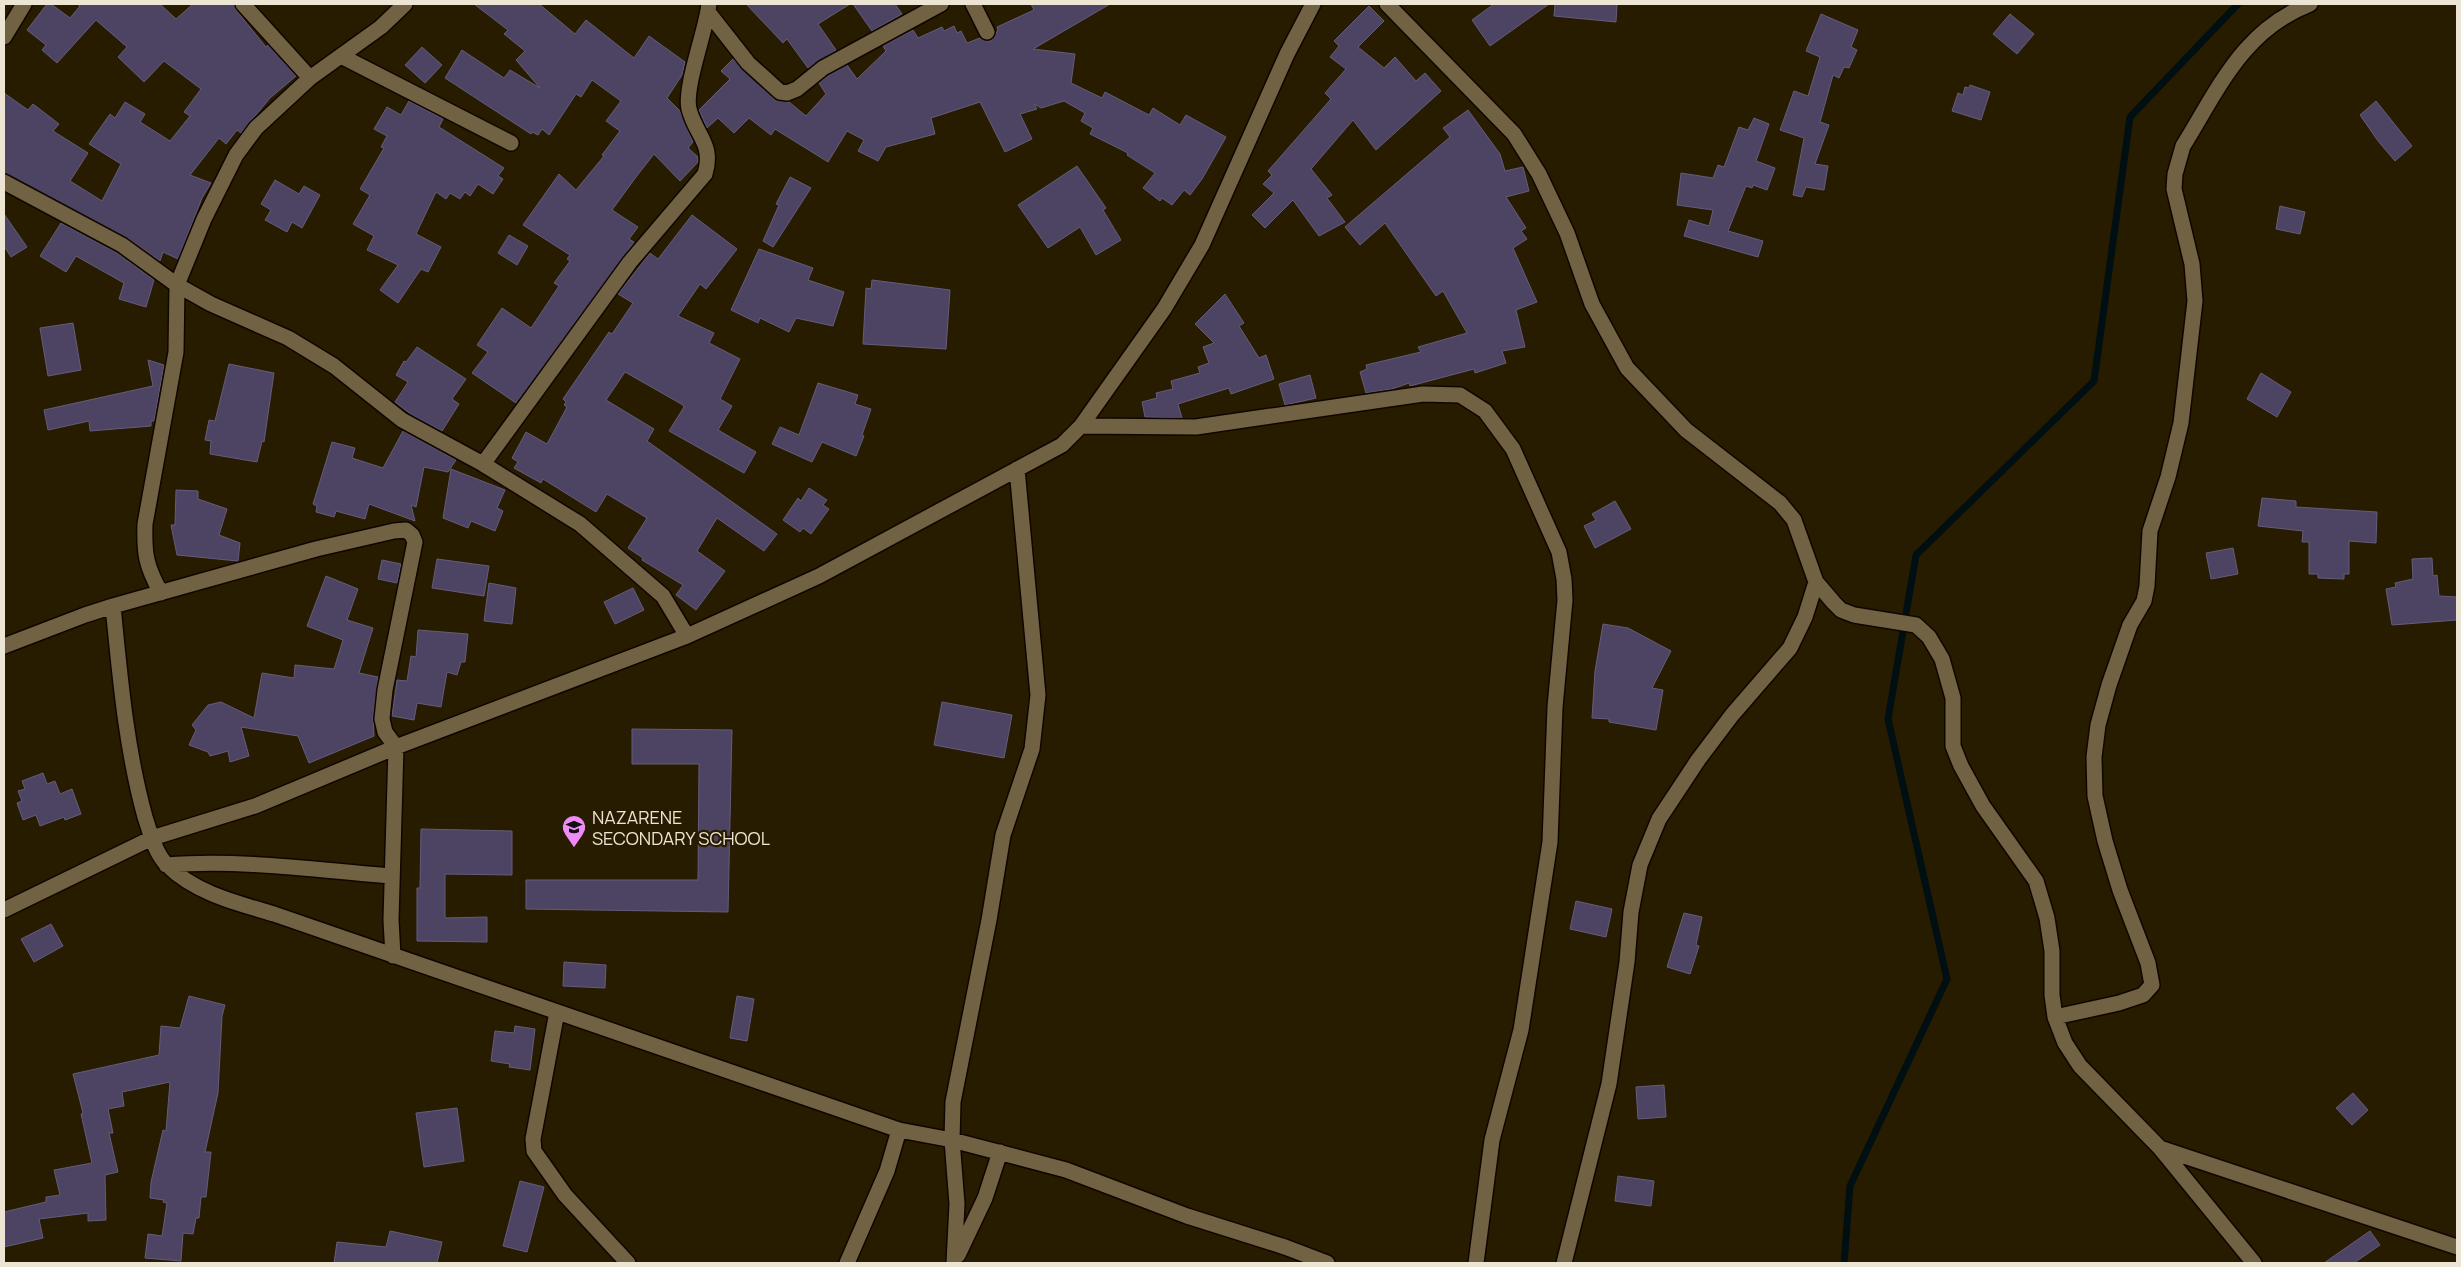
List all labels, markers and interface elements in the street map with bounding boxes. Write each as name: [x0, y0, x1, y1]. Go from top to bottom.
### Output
place label: NAZARENE SECONDARY SCHOOL: [592, 805, 770, 850]
school or university icon: NAZARENE SECONDARY SCHOOL: [561, 814, 587, 848]

